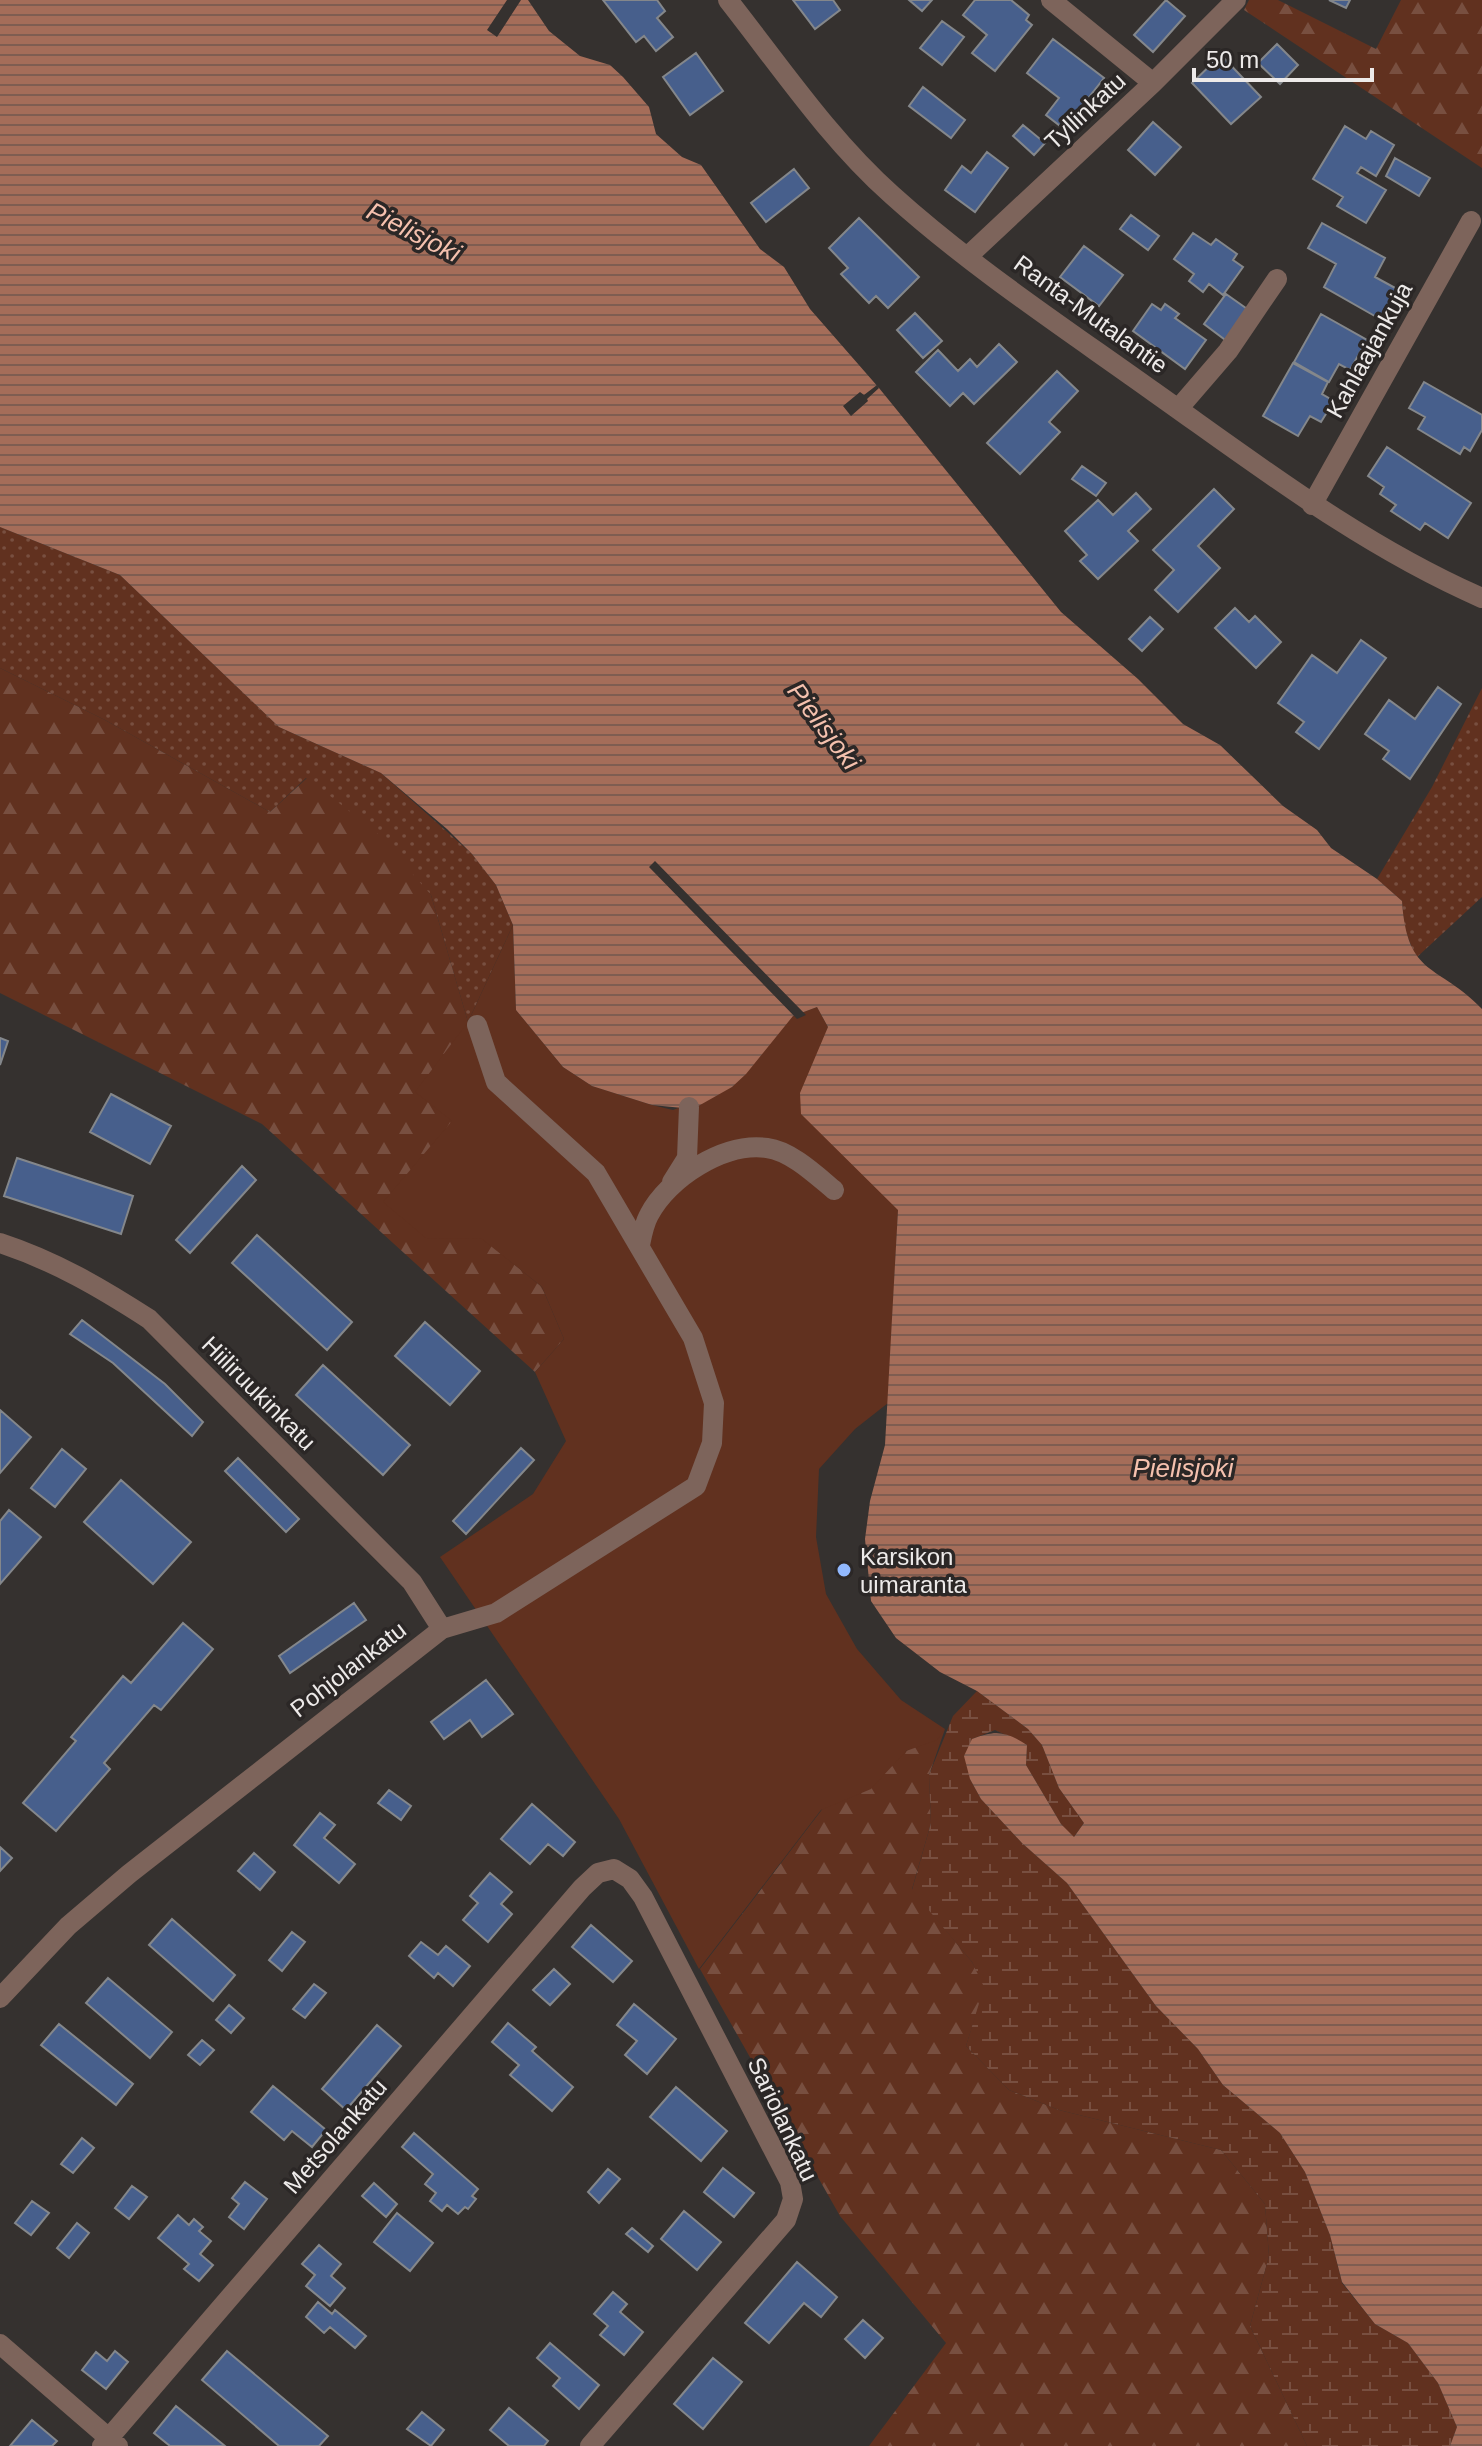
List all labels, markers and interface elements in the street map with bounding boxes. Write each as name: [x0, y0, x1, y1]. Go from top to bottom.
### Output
scale bar: [1194, 32, 1372, 82]
text: 50 m: [1206, 46, 1259, 73]
street label: Tyllinkatu: [1039, 67, 1131, 155]
water label: Pielisjoki: [362, 196, 467, 269]
street label: Ranta-Mutalantie: [1009, 249, 1173, 379]
street label: Kahlaajankuja: [1321, 277, 1418, 422]
water label: Pielisjoki: [782, 677, 867, 776]
street label: Hiiliruukinkatu: [197, 1331, 321, 1455]
water label: Pielisjoki: [1132, 1453, 1235, 1483]
place label: Karsikon uimaranta: [860, 1543, 967, 1598]
marker: Karsikon uimaranta: [835, 1561, 853, 1579]
street label: Pohjolankatu: [285, 1616, 411, 1722]
street label: Sariolankatu: [743, 2053, 823, 2185]
street label: Metsolankatu: [278, 2073, 392, 2199]

